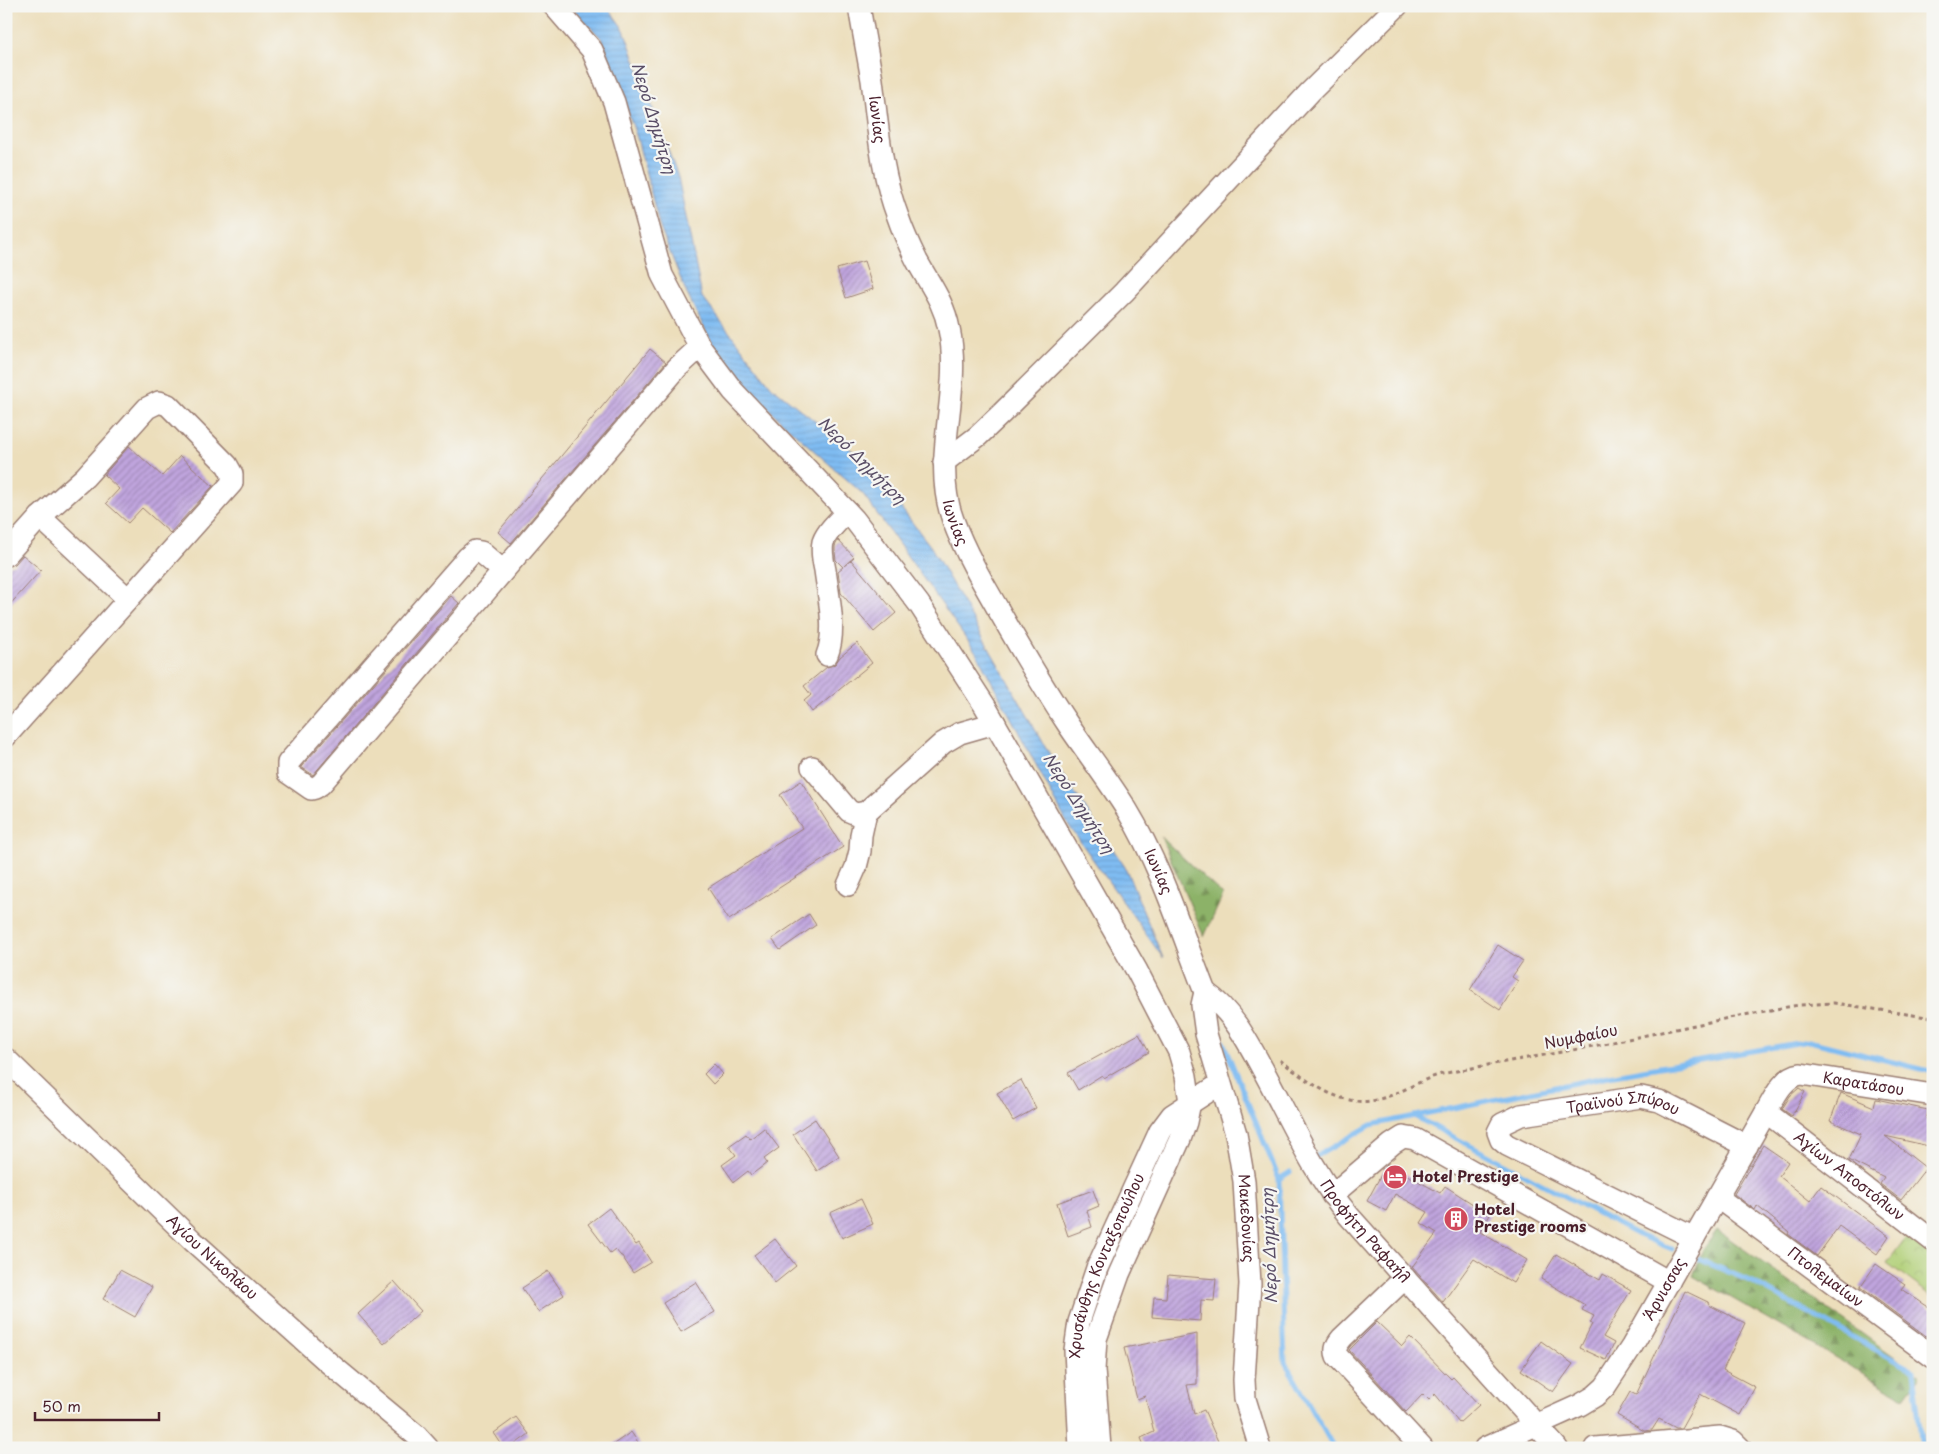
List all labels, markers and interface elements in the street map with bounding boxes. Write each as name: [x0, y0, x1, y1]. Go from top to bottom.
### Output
water label: Νερό Δημήτρη: [627, 59, 684, 177]
street label: Ιωνίας: [864, 94, 893, 145]
water label: Νερό Δημήτρη: [813, 410, 913, 509]
street label: Ιωνίας: [938, 497, 975, 549]
water label: Νερό Δημήτρη: [1038, 748, 1122, 858]
street label: Ιωνίας: [1139, 844, 1180, 898]
street label: Νυμφαίου: [1542, 1017, 1619, 1054]
street label: Καρατάσου: [1821, 1065, 1906, 1100]
street label: Τραϊνού Σπύρου: [1565, 1083, 1684, 1120]
street label: Αγίων Αποστόλων: [1790, 1125, 1910, 1225]
hotel icon: Hotel Prestige: [1382, 1164, 1408, 1190]
place label: Hotel Prestige: [1412, 1164, 1519, 1187]
street label: Χρυσάνθης Κονταξοπούλου: [1062, 1169, 1149, 1359]
street label: Μακεδονίας: [1234, 1173, 1262, 1263]
street label: Προφήτη Ραφαήλ: [1315, 1174, 1417, 1287]
water label: Νερό Δημήτρη: [1254, 1187, 1282, 1304]
place label: Hotel Prestige rooms: [1474, 1197, 1586, 1237]
building icon: Hotel Prestige rooms: [1443, 1206, 1469, 1232]
street label: Αγίου Νικολάου: [162, 1208, 264, 1304]
street label: Πτολεμαίων: [1783, 1240, 1869, 1312]
street label: Άρνισσας: [1636, 1252, 1691, 1324]
scale bar: [35, 1389, 159, 1421]
text: 50 m: [42, 1394, 81, 1417]

